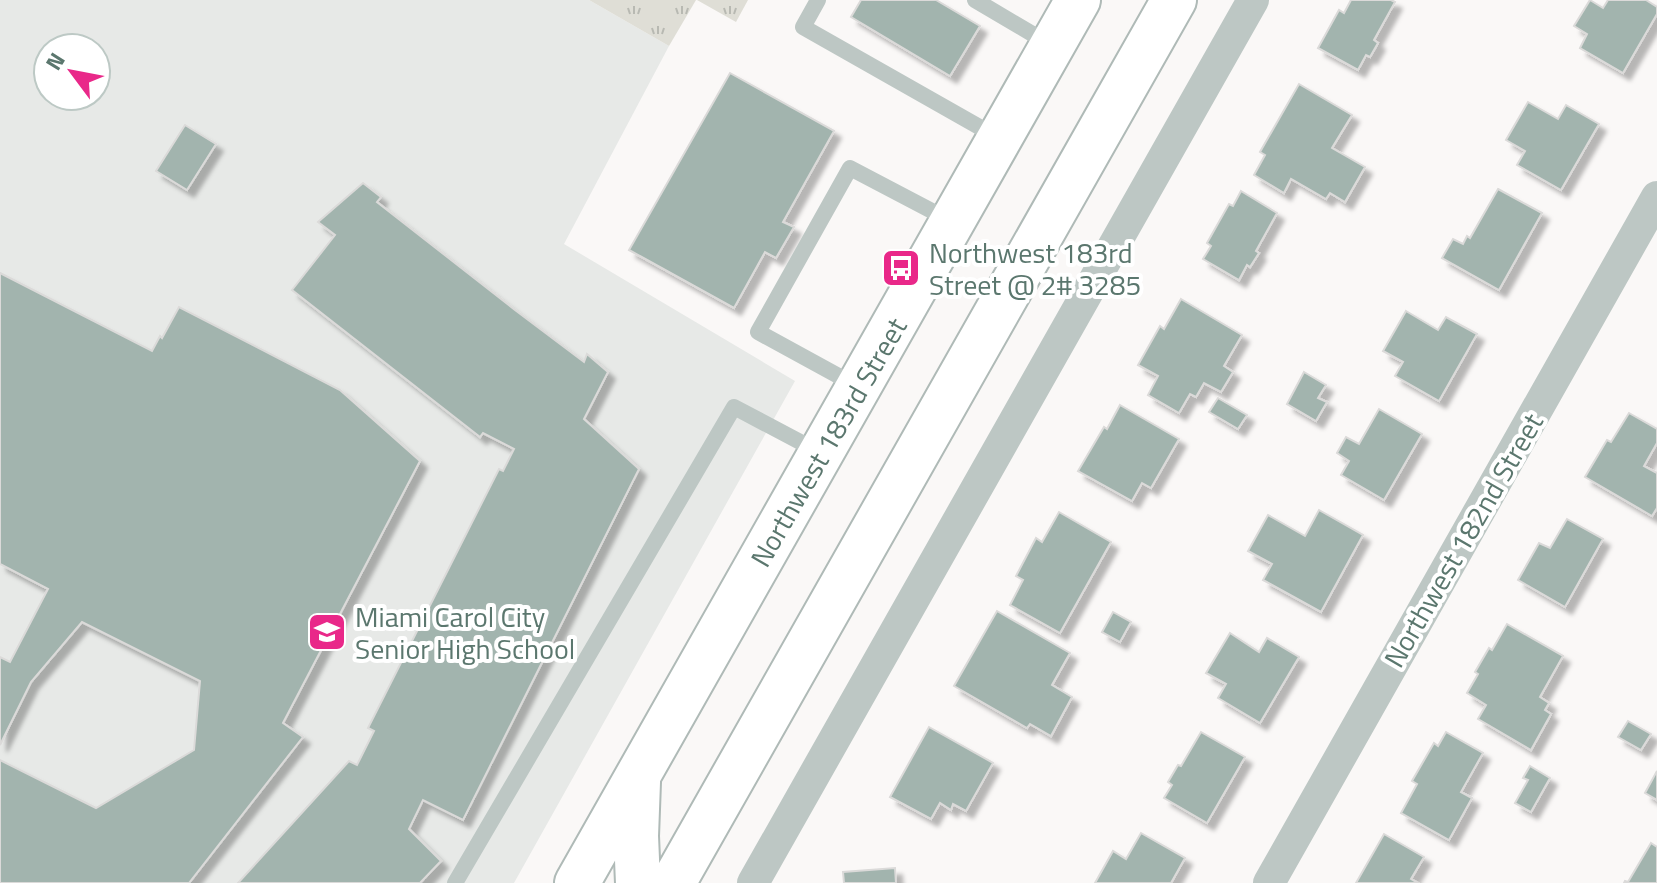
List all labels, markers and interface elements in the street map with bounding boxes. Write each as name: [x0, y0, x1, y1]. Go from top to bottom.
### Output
north arrow: [32, 32, 112, 112]
text: N: [37, 46, 73, 77]
place label: Northwest 183rd Street @ 2# 3285: [929, 231, 1141, 306]
bus stop icon: Northwest 183rd Street @ 2# 3285: [880, 247, 922, 289]
street label: Northwest 183rd Street: [739, 309, 917, 575]
street label: Northwest 182nd Street: [1372, 405, 1554, 675]
place label: Miami Carol City Senior High School: [355, 595, 575, 670]
school or university icon: Miami Carol City Senior High School: [306, 611, 348, 653]

